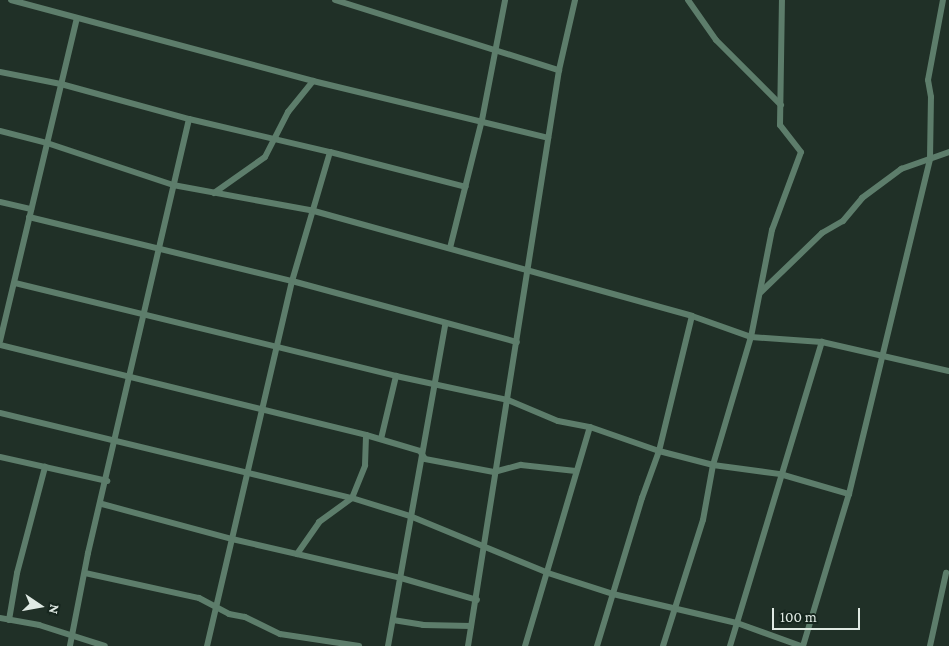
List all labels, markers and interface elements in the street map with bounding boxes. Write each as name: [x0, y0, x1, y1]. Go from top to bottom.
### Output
north arrow: [15, 581, 65, 631]
scale bar: [774, 598, 862, 630]
text: N: [46, 603, 63, 615]
text: 100 m: [780, 609, 817, 625]

